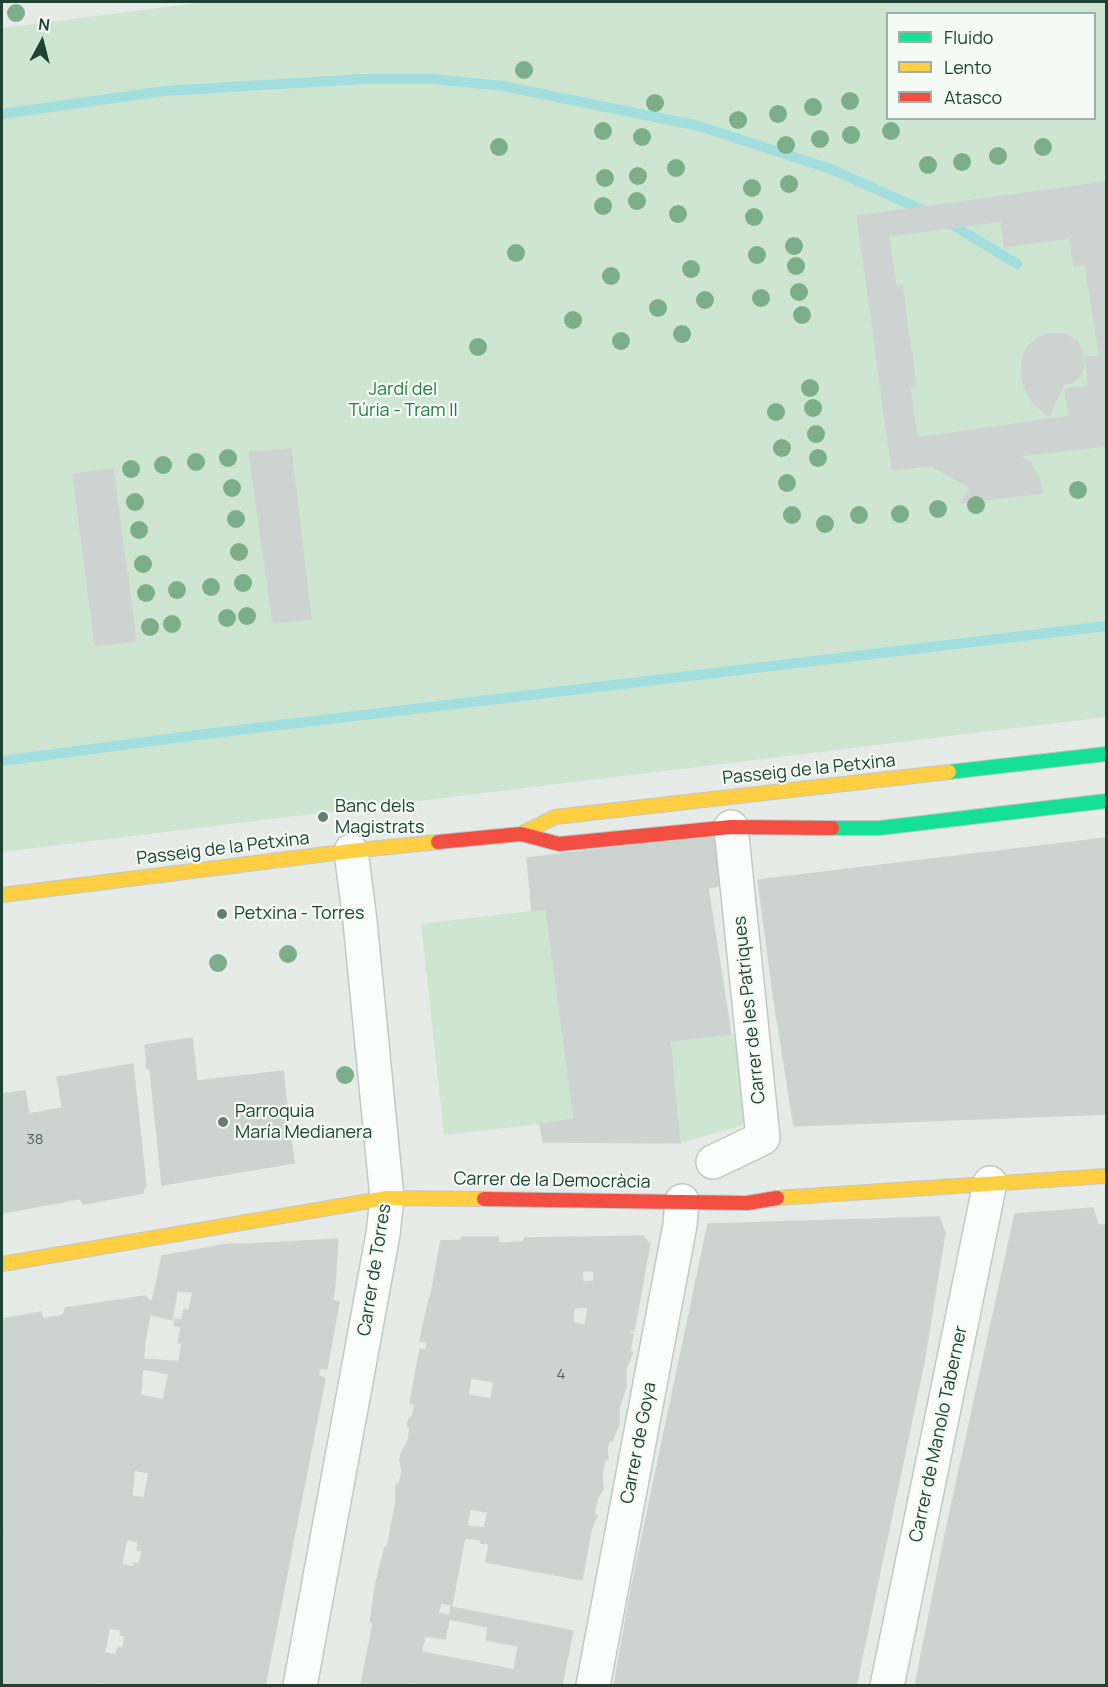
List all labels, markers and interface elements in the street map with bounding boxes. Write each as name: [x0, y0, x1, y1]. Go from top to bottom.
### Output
north arrow: [12, 12, 72, 72]
legend: [886, 12, 1096, 120]
text: N: [37, 13, 51, 36]
text: Fluido: [944, 25, 993, 49]
text: Lento: [944, 55, 992, 79]
text: Atasco: [944, 85, 1002, 109]
park label: Jardí del Túria - Tram II: [348, 379, 458, 422]
street label: Passeig de la Petxina: [721, 750, 897, 790]
place label: Banc dels Magistrats: [335, 796, 424, 838]
marker: Banc dels Magistrats: [316, 810, 330, 824]
street label: Passeig de la Petxina: [135, 828, 311, 870]
place label: Petxina - Torres: [234, 903, 364, 925]
marker: Petxina - Torres: [215, 907, 229, 921]
street label: Carrer de les Patriques: [729, 915, 771, 1105]
place label: Parroquia María Medianera: [235, 1101, 372, 1144]
marker: Parroquia María Medianera: [216, 1115, 230, 1129]
house number: 38: [26, 1131, 44, 1149]
street label: Carrer de la Democràcia: [453, 1168, 651, 1194]
street label: Carrer de Torres: [354, 1202, 396, 1338]
street label: Carrer de Manolo Taberner: [905, 1324, 973, 1544]
house number: 4: [557, 1366, 565, 1384]
street label: Carrer de Goya: [617, 1380, 661, 1506]

